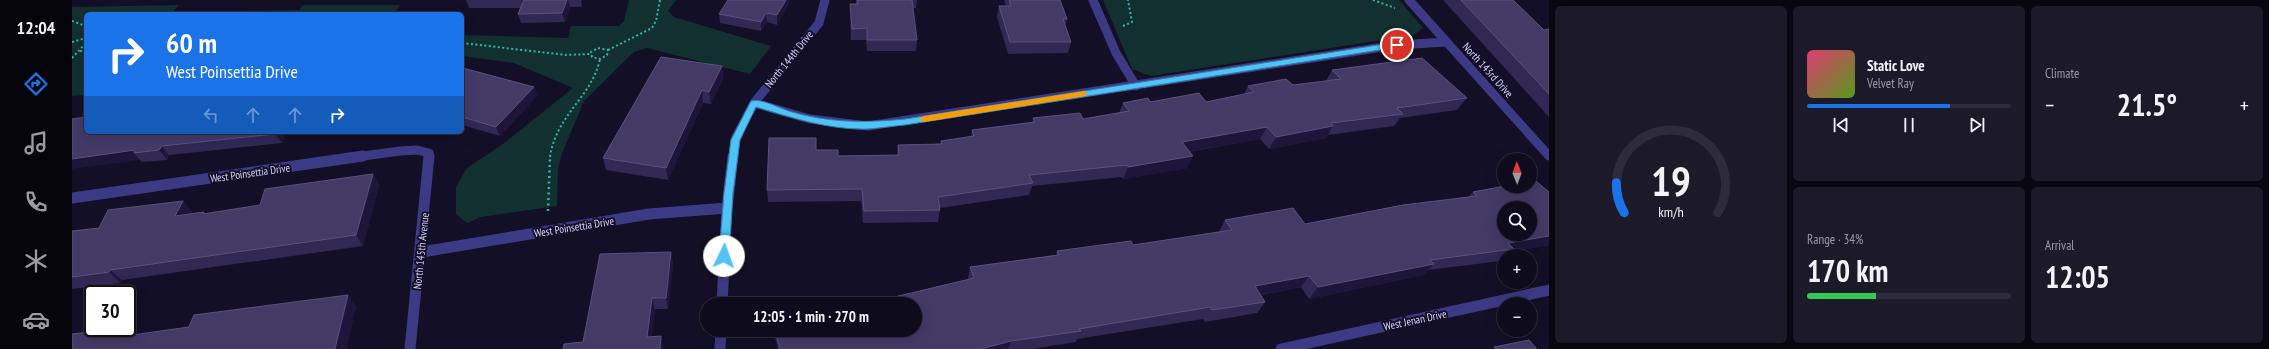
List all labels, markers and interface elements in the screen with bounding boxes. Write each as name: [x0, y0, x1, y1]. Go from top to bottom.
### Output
text: 12:04: [17, 16, 55, 39]
text: 60 m: [166, 24, 217, 61]
street label: North 144th Drive: [762, 27, 816, 90]
icon: right: [100, 28, 152, 80]
pin: [1380, 28, 1414, 62]
icon: arrive: [1386, 34, 1408, 56]
street label: North 143rd Drive: [1460, 40, 1517, 101]
text: Static Love: [1867, 56, 1925, 75]
text: West Poinsettia Drive: [166, 60, 298, 83]
text: Climate: [2045, 65, 2079, 82]
icon: directions: [22, 70, 50, 98]
text: Velvet Ray: [1867, 75, 1914, 92]
text: 21.5°: [2117, 85, 2177, 124]
text: −: [2045, 91, 2054, 119]
text: +: [2240, 91, 2249, 119]
icon: left: [200, 104, 222, 126]
icon: ahead: [242, 104, 264, 126]
icon: ahead: [284, 104, 306, 126]
icon: right: [326, 104, 348, 126]
icon: previous: [1830, 114, 1852, 136]
icon: pause: [1898, 114, 1920, 136]
icon: next: [1966, 114, 1988, 136]
icon: music: [22, 129, 50, 157]
north arrow: [1497, 153, 1537, 193]
map controls: [1497, 153, 1537, 337]
text: 19: [1651, 153, 1691, 206]
street label: West Poinsettia Drive: [209, 160, 291, 186]
icon: phone: [22, 188, 50, 216]
button: search: [1497, 201, 1537, 241]
text: km/h: [1658, 201, 1684, 220]
street label: North 145th Avenue: [410, 212, 432, 290]
street label: West Poinsettia Drive: [533, 214, 615, 240]
text: Range · 34%: [1807, 231, 1863, 248]
position arrow: [703, 235, 745, 277]
text: Arrival: [2045, 237, 2074, 254]
icon: climate: [22, 247, 50, 275]
button: +: [1497, 249, 1537, 289]
text: 170 km: [1807, 251, 1888, 290]
text: 12:05: [2045, 257, 2110, 296]
speed limit sign: 30: [84, 285, 136, 337]
button: −: [1497, 297, 1537, 337]
icon: car: [22, 306, 50, 334]
street label: West Jenan Drive: [1382, 306, 1448, 334]
text: 12:05 · 1 min · 270 m: [753, 307, 869, 326]

